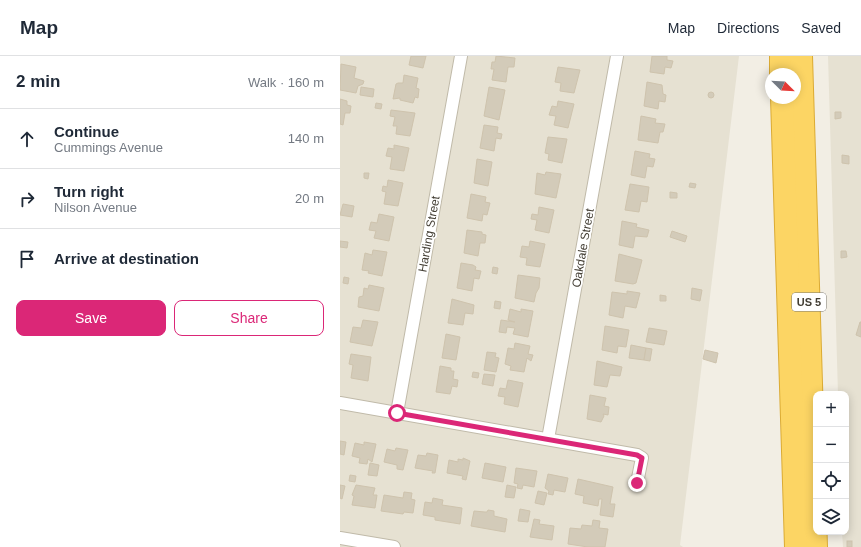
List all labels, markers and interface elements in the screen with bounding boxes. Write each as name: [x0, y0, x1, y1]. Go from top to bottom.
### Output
text: Map: [20, 17, 58, 38]
text: Map: [668, 20, 695, 36]
text: Directions: [717, 20, 779, 36]
text: Saved: [801, 20, 841, 36]
north arrow: [765, 68, 801, 104]
text: 2 min: [16, 72, 60, 91]
text: Walk · 160 m: [248, 75, 324, 90]
text: Continue: [54, 123, 119, 140]
icon: ahead: [16, 128, 38, 150]
text: 140 m: [288, 131, 324, 146]
text: Cummings Avenue: [54, 140, 163, 155]
text: Turn right: [54, 183, 124, 200]
icon: right: [16, 188, 38, 210]
text: 20 m: [295, 191, 324, 206]
street label: Harding Street: [415, 194, 443, 273]
text: Nilson Avenue: [54, 200, 137, 215]
street label: Oakdale Street: [569, 207, 597, 289]
icon: arrive: [16, 248, 38, 270]
text: Arrive at destination: [54, 250, 199, 267]
road number: US 5: [792, 293, 826, 311]
button: Save: [16, 300, 166, 336]
button: Share: [174, 300, 324, 336]
map controls: [813, 391, 849, 535]
button: +: [813, 391, 849, 427]
route start: [388, 404, 406, 422]
button: −: [813, 427, 849, 463]
button: locate: [813, 463, 849, 499]
route end: [628, 474, 646, 492]
button: layers: [813, 499, 849, 535]

